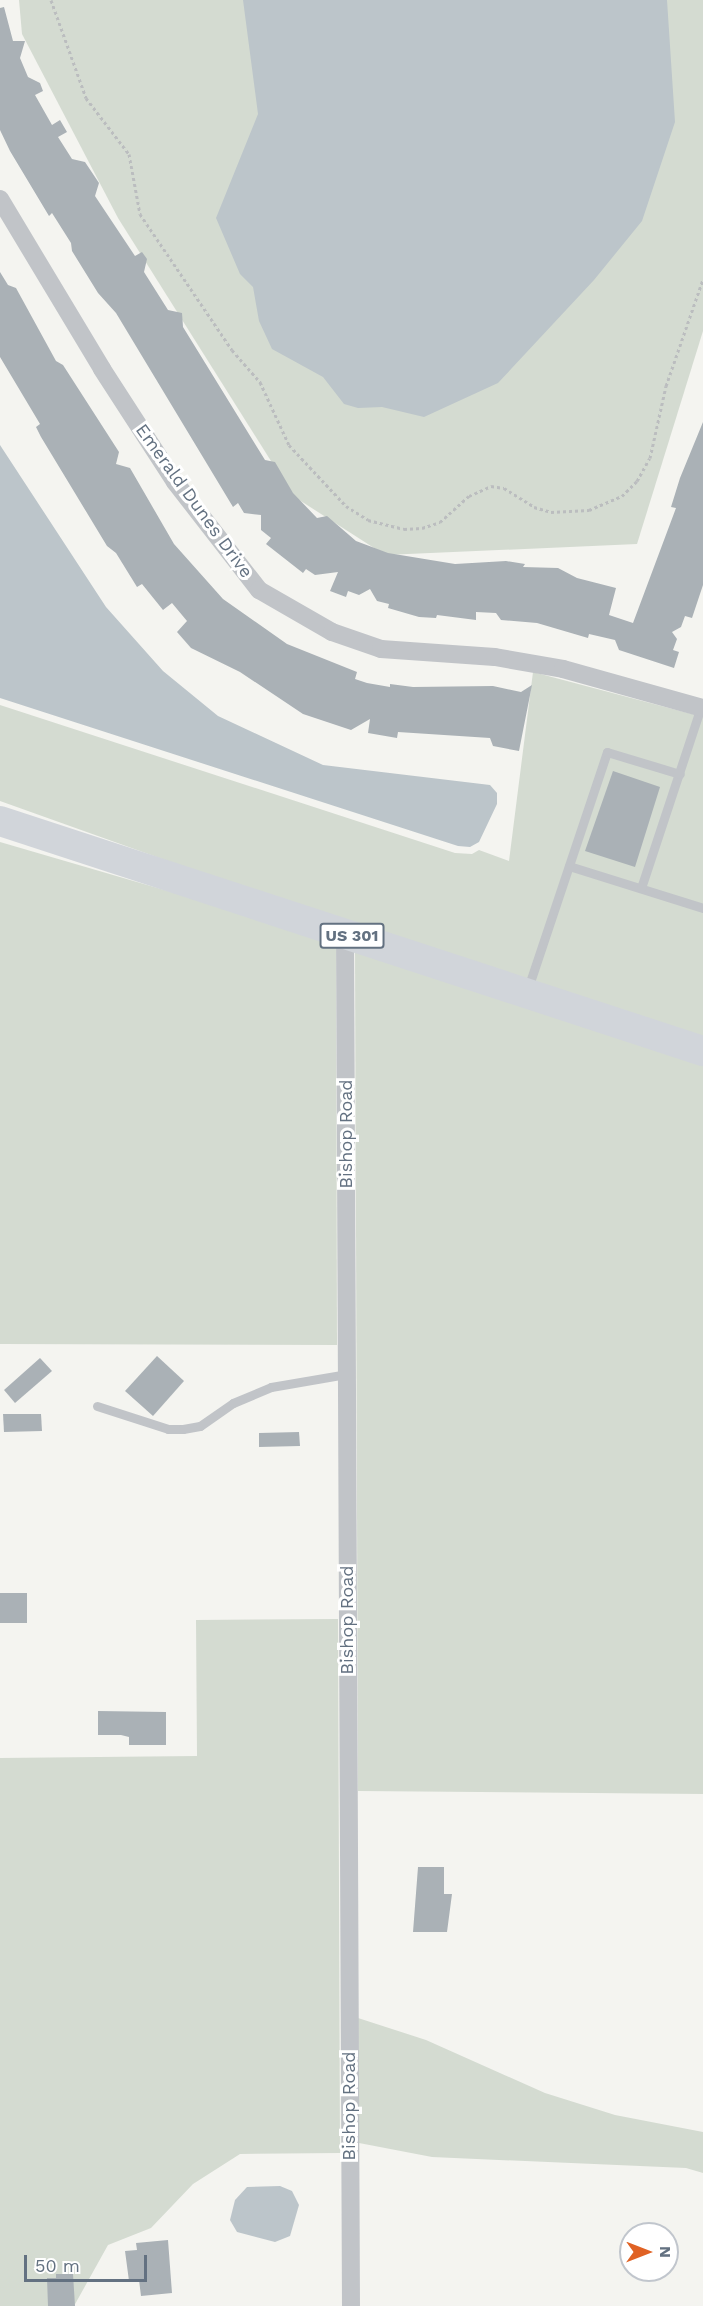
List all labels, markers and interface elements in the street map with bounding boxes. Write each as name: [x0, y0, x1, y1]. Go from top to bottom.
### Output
street label: Emerald Dunes Drive: [131, 420, 257, 582]
road number: US 301: [319, 923, 385, 949]
street label: Bishop Road: [335, 1079, 357, 1189]
street label: Bishop Road: [336, 1565, 358, 1675]
street label: Bishop Road: [338, 2051, 360, 2161]
north arrow: [619, 2222, 679, 2282]
scale bar: [27, 2243, 150, 2281]
text: N: [656, 2246, 675, 2258]
text: 50 m: [35, 2255, 80, 2276]

